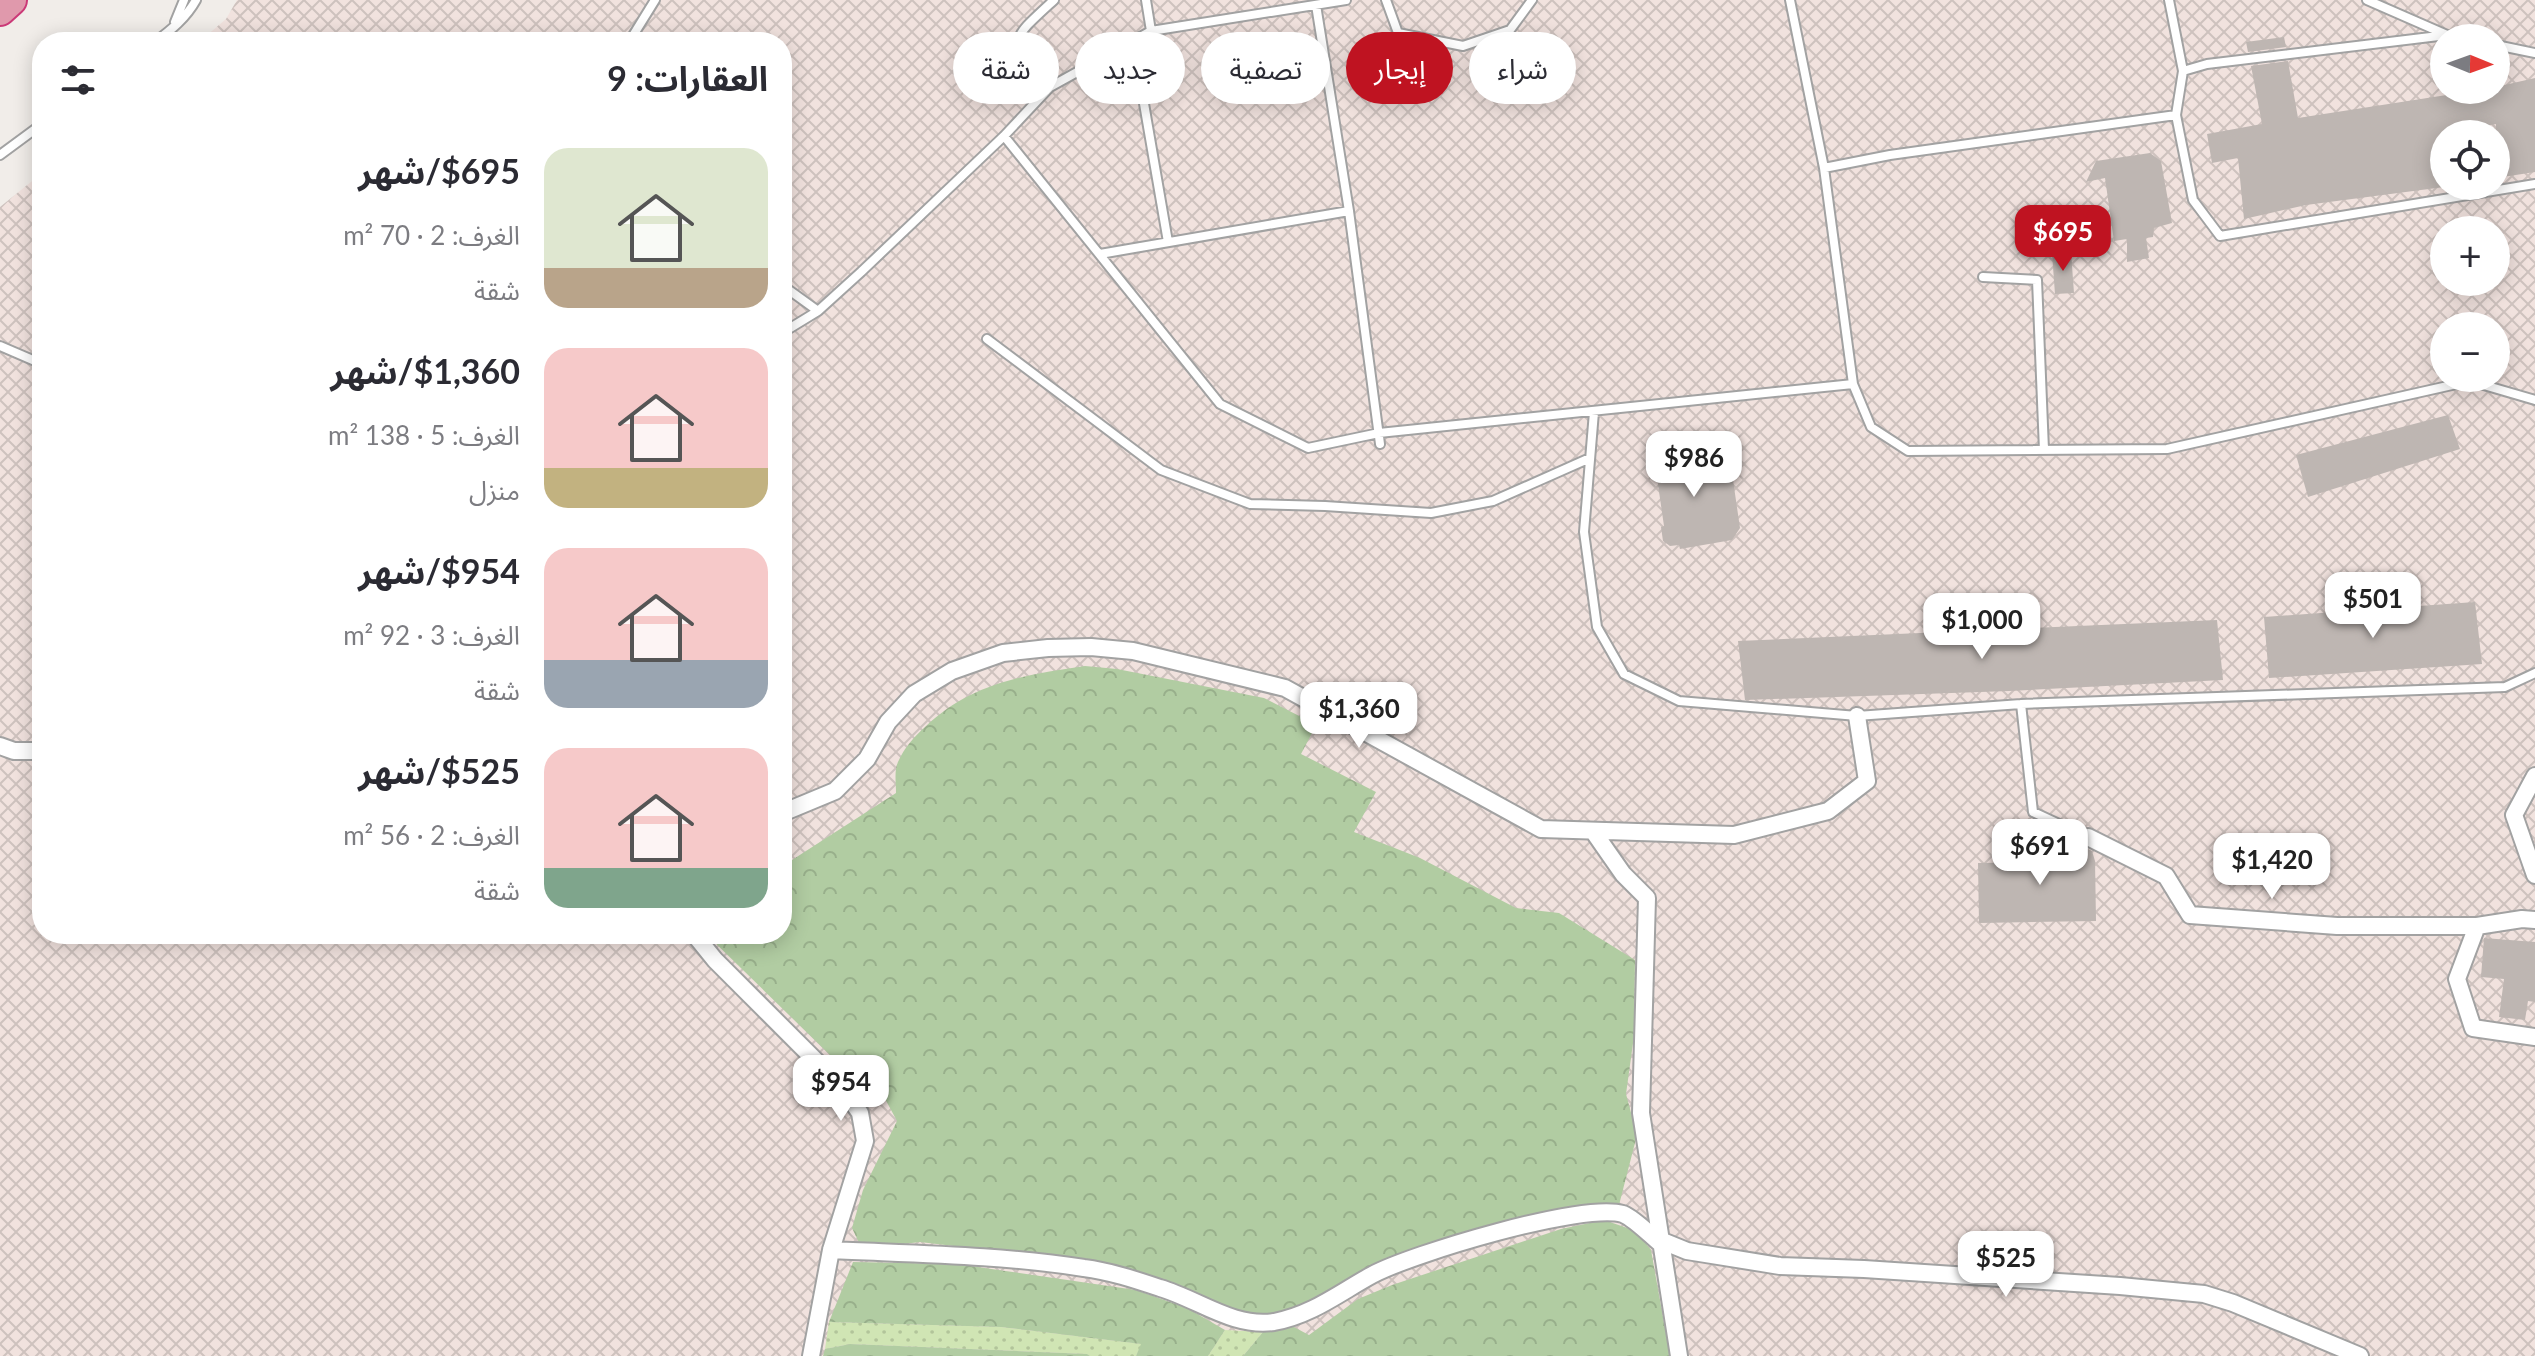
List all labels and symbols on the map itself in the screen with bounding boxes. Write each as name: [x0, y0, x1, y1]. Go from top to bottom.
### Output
north arrow: [2430, 24, 2510, 104]
pin: $695: [2016, 205, 2110, 273]
pin: $986: [1647, 431, 1741, 499]
pin: $501: [2326, 572, 2420, 640]
pin: $1,000: [1917, 593, 2047, 661]
pin: $1,360: [1294, 682, 1424, 750]
pin: $691: [1993, 819, 2087, 887]
pin: $1,420: [2207, 833, 2337, 901]
pin: $954: [794, 1055, 888, 1123]
pin: $525: [1959, 1231, 2053, 1299]

